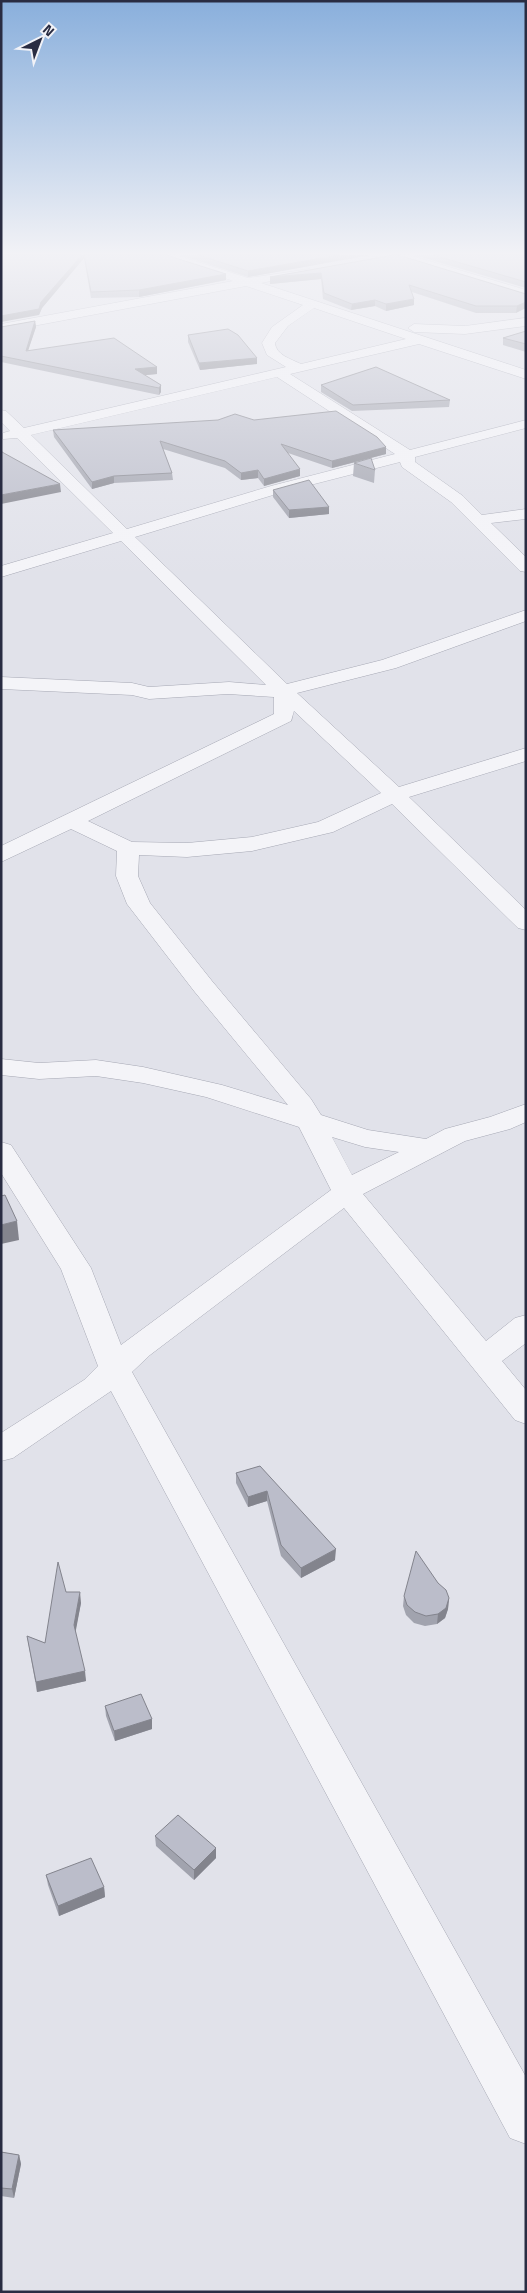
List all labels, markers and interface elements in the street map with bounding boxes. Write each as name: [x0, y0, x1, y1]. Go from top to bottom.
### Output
north arrow: [15, 15, 65, 65]
text: N: [38, 19, 60, 41]

